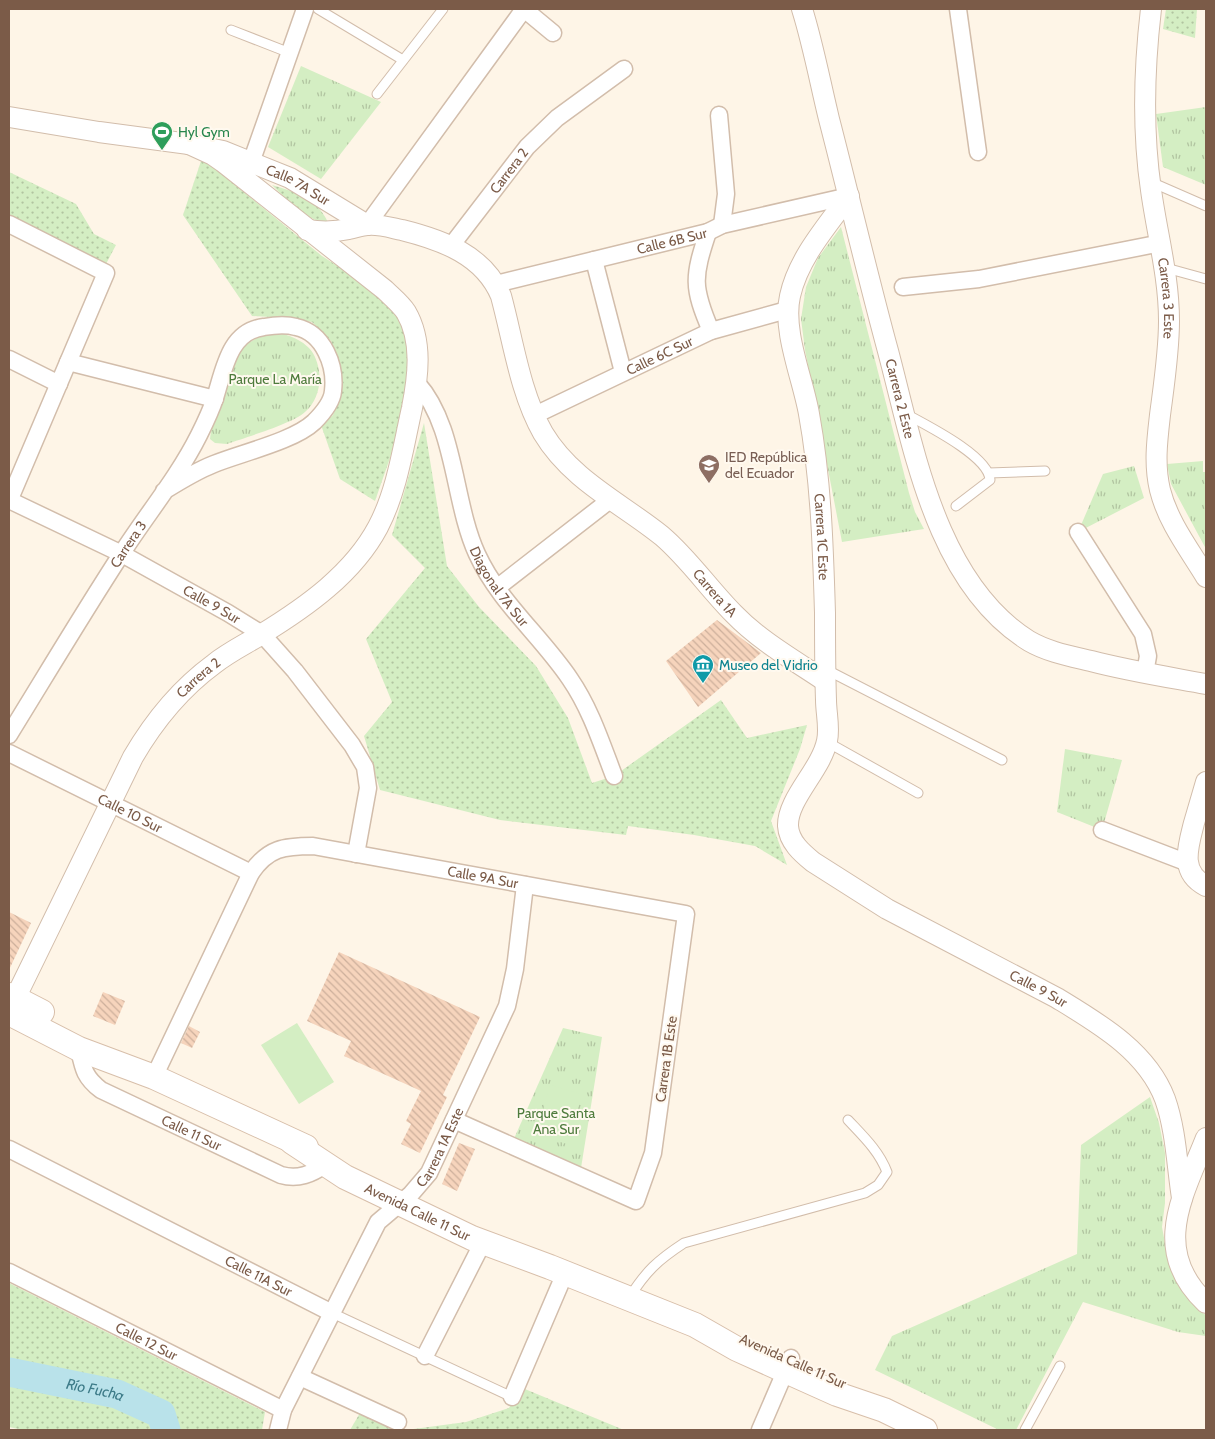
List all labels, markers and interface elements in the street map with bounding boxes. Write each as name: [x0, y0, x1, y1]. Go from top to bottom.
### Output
sports icon: Hyl Gym: [150, 120, 174, 151]
place label: Hyl Gym: [178, 123, 230, 141]
street label: Carrera 2: [486, 144, 532, 197]
street label: Calle 7A Sur: [263, 160, 334, 210]
street label: Calle 6B Sur: [635, 223, 709, 258]
street label: Carrera 3 Este: [1154, 256, 1178, 339]
street label: Calle 6C Sur: [623, 332, 696, 379]
street label: Carrera 2 Este: [881, 357, 919, 440]
park label: Parque La María: [228, 370, 322, 388]
place label: IED República del Ecuador: [725, 448, 808, 482]
school or university icon: IED República del Ecuador: [697, 453, 721, 484]
street label: Carrera 1C Este: [810, 493, 833, 581]
street label: Carrera 3: [106, 517, 150, 571]
street label: Diagonal 7A Sur: [466, 543, 533, 631]
street label: Carrera 1A: [689, 565, 741, 621]
street label: Calle 9 Sur: [180, 581, 244, 628]
street label: Carrera 2: [172, 653, 224, 702]
museum icon: Museo del Vidrio: [691, 653, 715, 684]
place label: Museo del Vidrio: [719, 656, 818, 674]
street label: Calle 10 Sur: [95, 789, 166, 837]
street label: Calle 9A Sur: [446, 862, 520, 892]
street label: Calle 9 Sur: [1007, 966, 1071, 1012]
street label: Carrera 1B Este: [651, 1015, 681, 1103]
park label: Parque Santa Ana Sur: [517, 1104, 595, 1138]
street label: Carrera 1A Este: [412, 1105, 467, 1191]
street label: Calle 11 Sur: [158, 1111, 225, 1155]
street label: Avenida Calle 11 Sur: [362, 1179, 474, 1245]
street label: Calle 11A Sur: [222, 1251, 296, 1301]
street label: Calle 12 Sur: [112, 1318, 181, 1365]
street label: Avenida Calle 11 Sur: [737, 1329, 850, 1393]
water label: Río Fucha: [65, 1375, 127, 1405]

